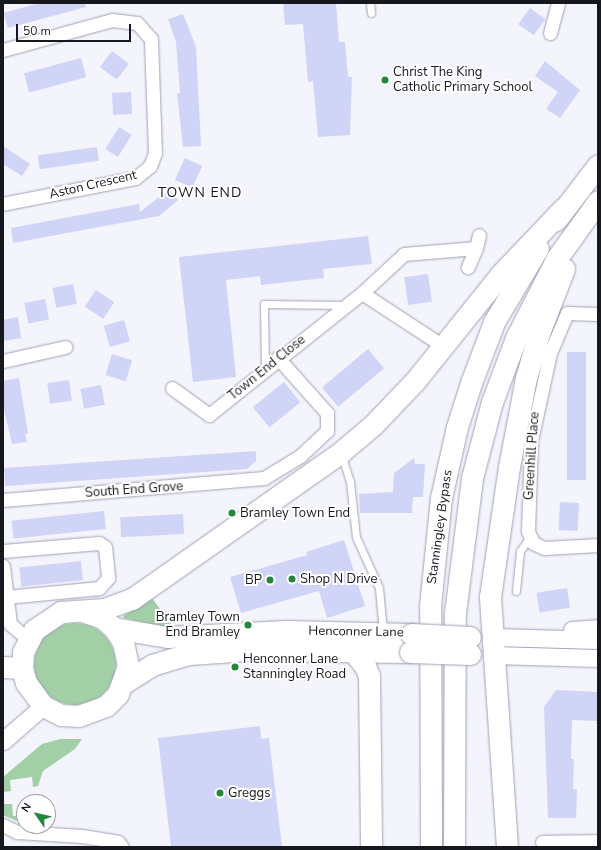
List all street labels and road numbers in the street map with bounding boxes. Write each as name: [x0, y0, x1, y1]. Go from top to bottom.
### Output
street label: Aston Crescent: [48, 167, 138, 203]
street label: Town End Close: [225, 332, 309, 404]
street label: Greenhill Place: [521, 411, 543, 501]
street label: Stanningley Bypass: [424, 469, 456, 585]
street label: South End Grove: [84, 479, 184, 501]
street label: Henconner Lane: [308, 623, 404, 641]

